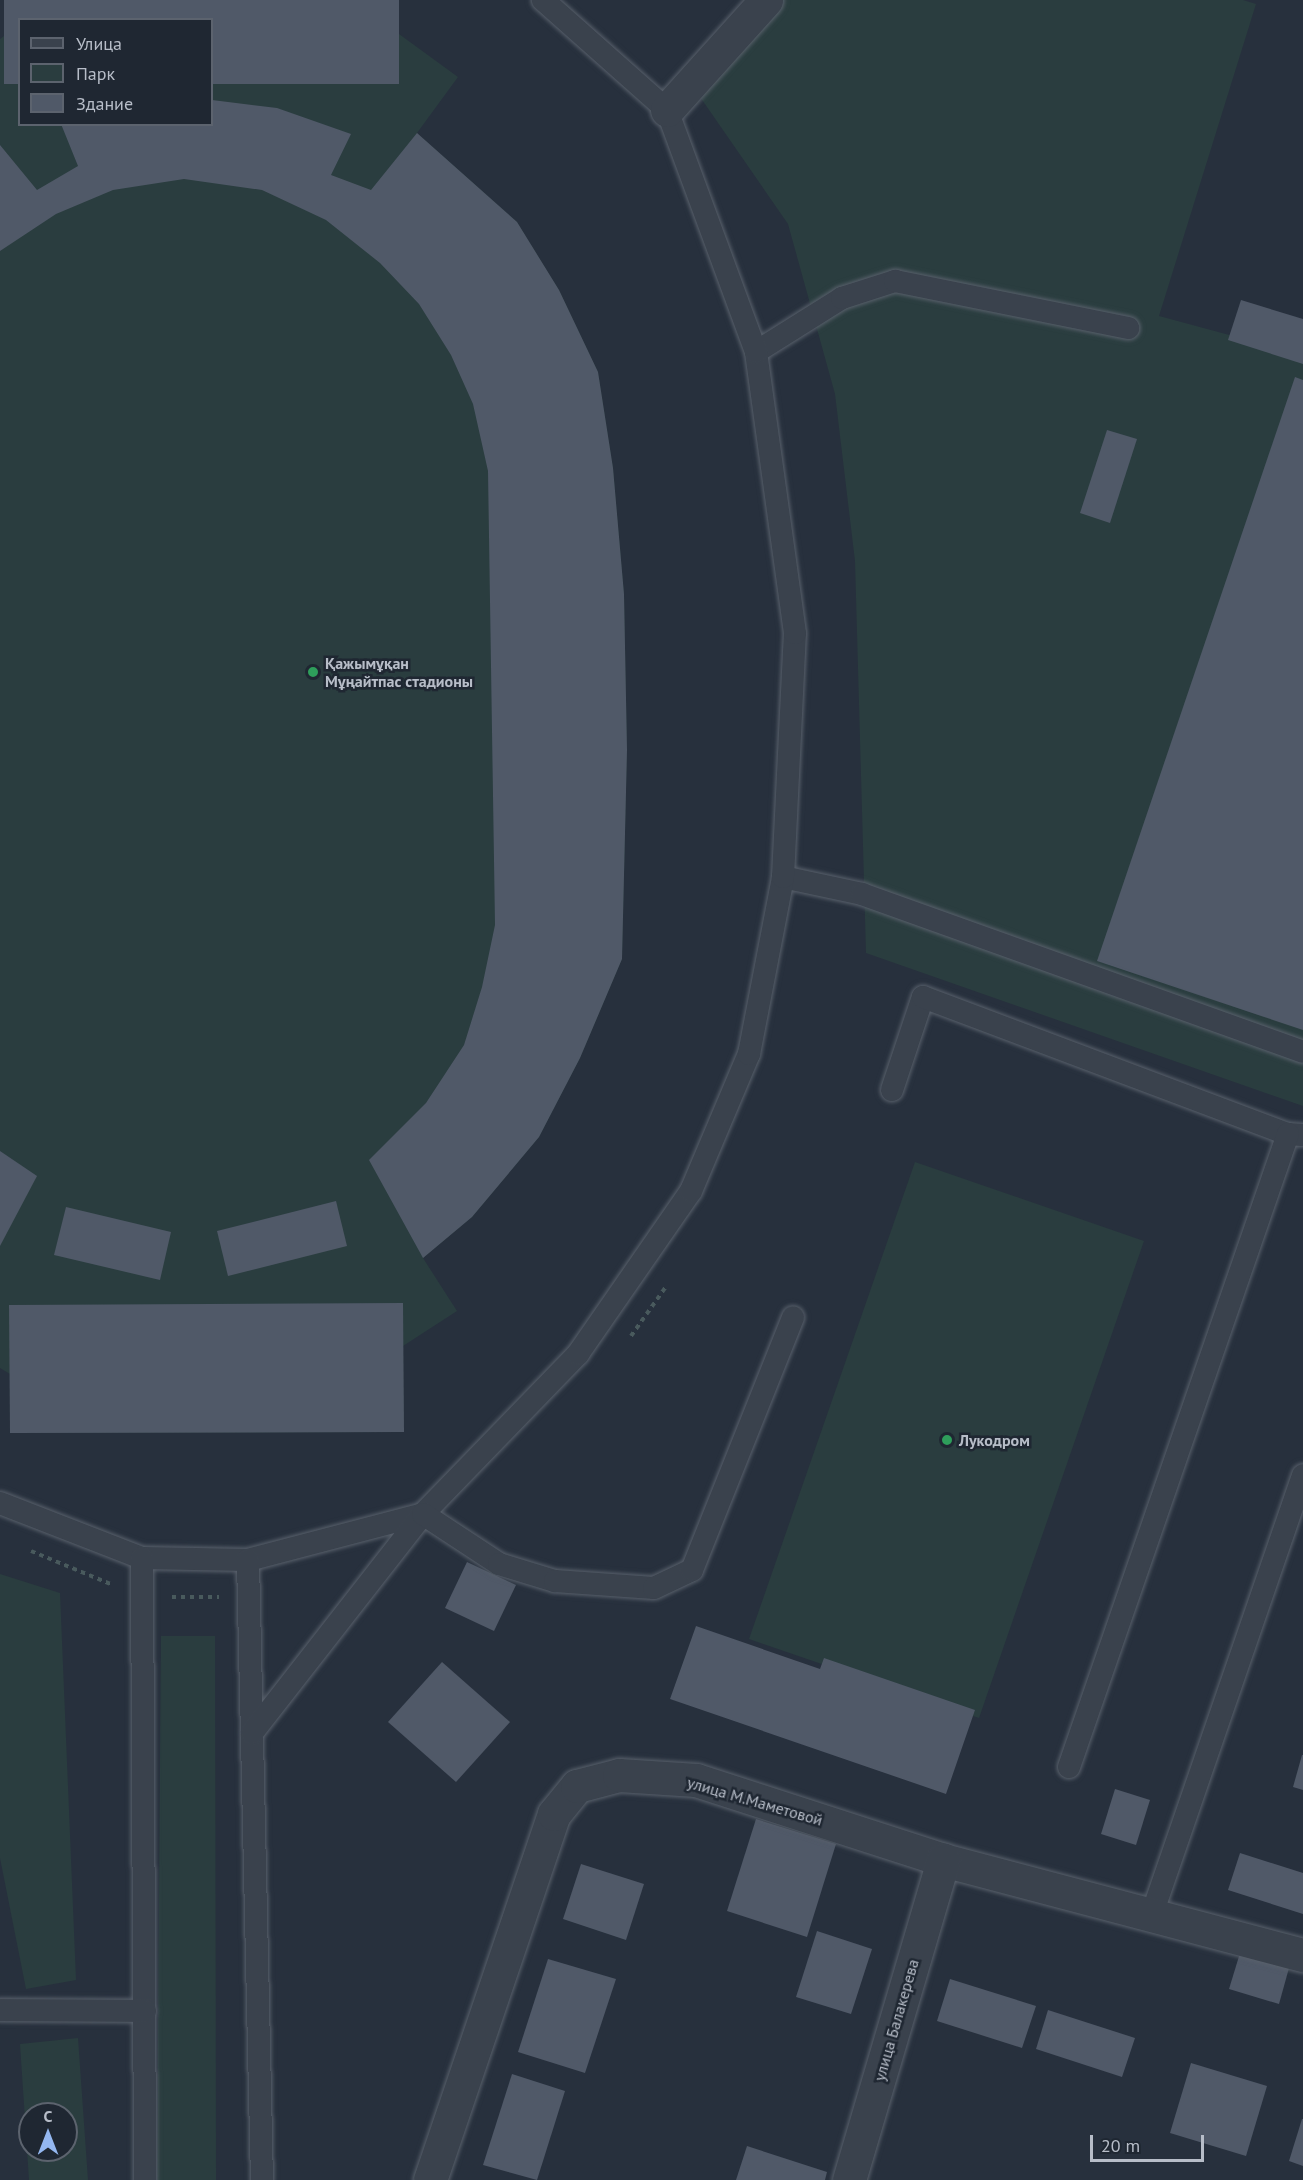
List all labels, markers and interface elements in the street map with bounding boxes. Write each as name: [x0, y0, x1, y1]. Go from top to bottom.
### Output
legend: [18, 18, 213, 126]
text: Улица: [76, 32, 122, 55]
text: Парк: [76, 62, 115, 85]
text: Здание: [76, 92, 133, 115]
place label: Қажымұқан Мұңайтпас стадионы: [325, 653, 473, 691]
marker: Қажымұқан Мұңайтпас стадионы: [306, 665, 320, 679]
place label: Лукодром: [959, 1430, 1030, 1450]
marker: Лукодром: [940, 1433, 954, 1447]
street label: улица М.Маметовой: [685, 1772, 825, 1830]
street label: улица Балакерева: [869, 1957, 923, 2083]
north arrow: [18, 2102, 78, 2162]
text: С: [44, 2106, 52, 2126]
scale bar: [1093, 2123, 1207, 2161]
text: 20 m: [1101, 2134, 1140, 2157]

